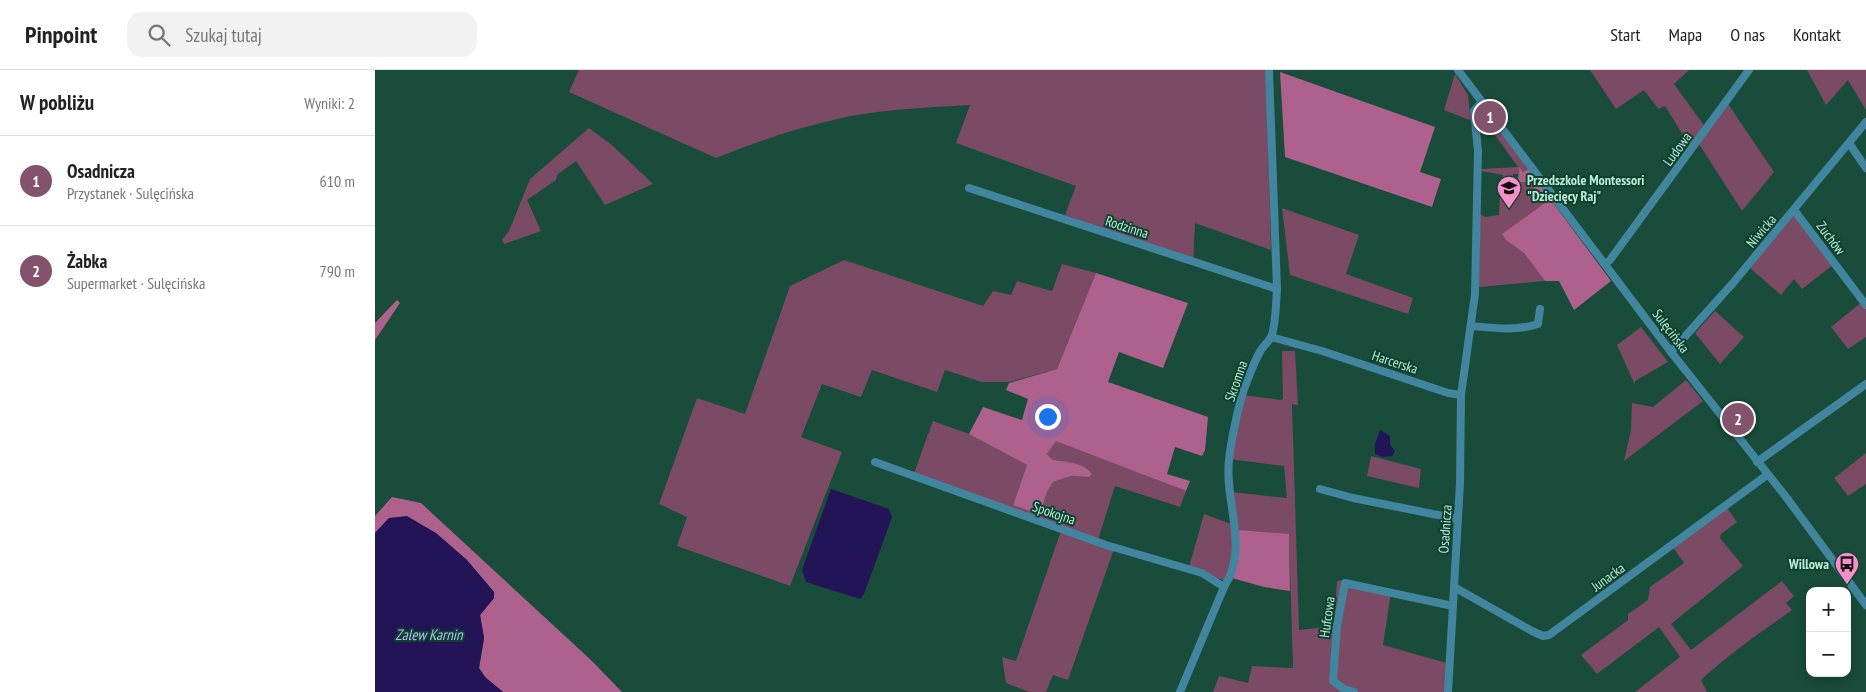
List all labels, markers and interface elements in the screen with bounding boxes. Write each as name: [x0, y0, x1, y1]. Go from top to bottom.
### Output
search box: [127, 12, 477, 57]
text: Pinpoint: [25, 19, 97, 50]
icon: search: [145, 21, 173, 49]
text: Szukaj tutaj: [185, 23, 262, 47]
text: Start: [1610, 23, 1640, 46]
text: Mapa: [1668, 23, 1702, 46]
text: O nas: [1730, 23, 1765, 46]
text: Kontakt: [1793, 23, 1841, 46]
text: W pobliżu: [20, 89, 94, 116]
text: Wyniki: 2: [304, 93, 355, 113]
pin: 1: [1474, 98, 1506, 136]
street label: Ludowa: [1659, 129, 1695, 169]
text: Osadnicza: [67, 159, 135, 183]
text: 1: [32, 171, 40, 191]
text: 610 m: [320, 171, 355, 191]
place label: Przedszkole Montessori "Dziecięcy Raj": [1527, 171, 1644, 205]
school or university icon: Przedszkole Montessori "Dziecięcy Raj": [1496, 175, 1522, 209]
text: Przystanek · Sulęcińska: [67, 183, 194, 203]
street label: Niwicka: [1742, 211, 1780, 251]
street label: Rodzinna: [1103, 212, 1151, 242]
street label: Zuchów: [1813, 218, 1850, 259]
text: Żabka: [67, 249, 107, 273]
text: 2: [32, 261, 40, 281]
text: 790 m: [320, 261, 355, 281]
text: Supermarket · Sulęcińska: [67, 273, 205, 293]
street label: Sulęcińska: [1648, 305, 1694, 357]
street label: Harcerska: [1370, 346, 1420, 378]
street label: Skromna: [1221, 358, 1251, 404]
pin: 2: [1722, 400, 1754, 438]
your location: [1035, 404, 1061, 430]
street label: Spokojna: [1030, 497, 1078, 529]
street label: Osadnicza: [1434, 504, 1456, 554]
bus stop icon: Willowa: [1834, 551, 1860, 585]
place label: Willowa: [1788, 555, 1829, 573]
street label: Junacka: [1587, 559, 1628, 596]
map controls: [1806, 587, 1851, 677]
button: +: [1806, 587, 1851, 632]
street label: Hufcowa: [1315, 595, 1339, 639]
water label: Zalew Karnin: [395, 625, 464, 644]
button: −: [1806, 632, 1851, 677]

